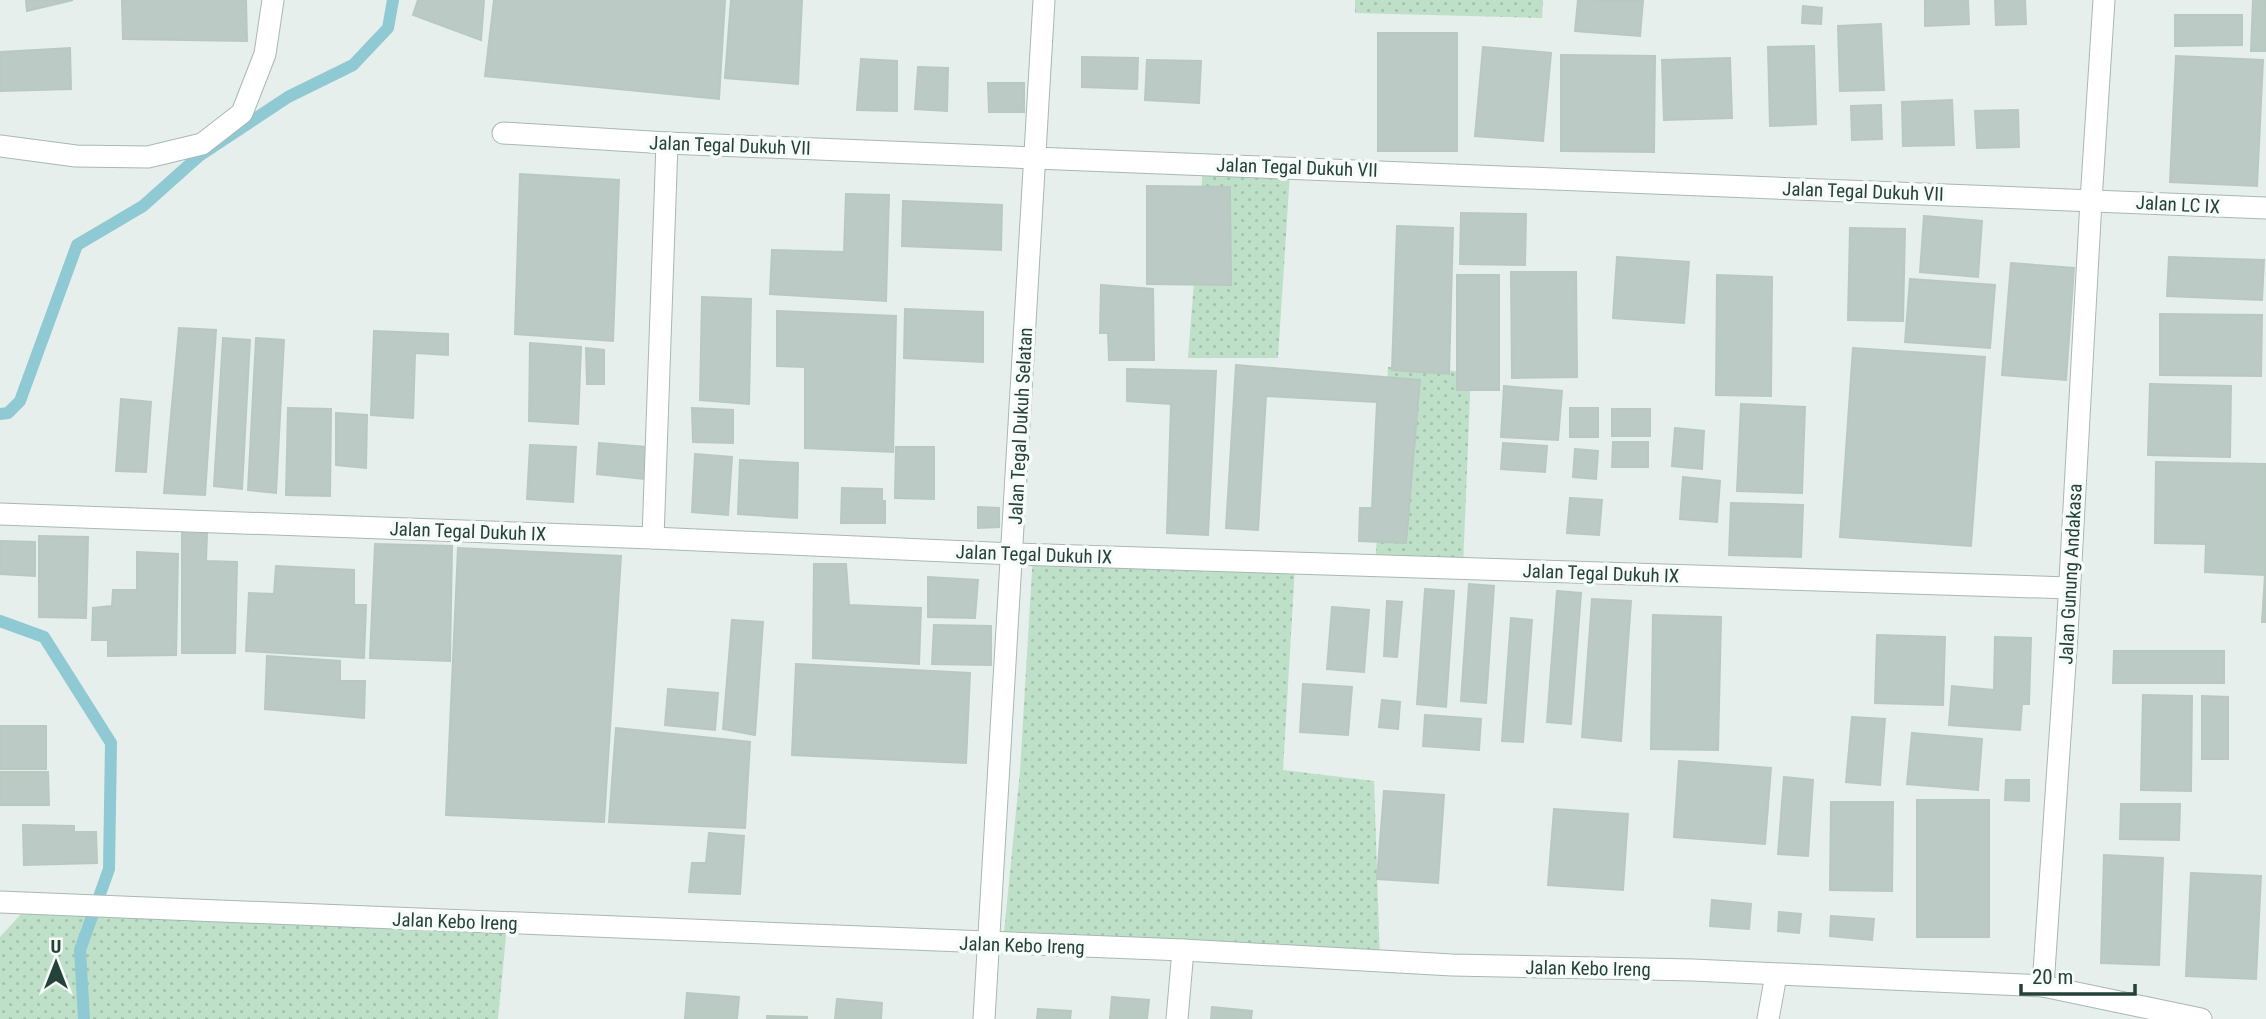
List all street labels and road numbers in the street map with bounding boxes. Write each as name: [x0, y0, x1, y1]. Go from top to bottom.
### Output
street label: Jalan Tegal Dukuh VII: [649, 131, 811, 160]
street label: Jalan Tegal Dukuh VII: [1216, 153, 1378, 182]
street label: Jalan Tegal Dukuh VII: [1782, 177, 1944, 206]
street label: Jalan LC IX: [2135, 191, 2221, 218]
street label: Jalan Tegal Dukuh Selatan: [1004, 327, 1037, 525]
street label: Jalan Gunung Andakasa: [2054, 483, 2087, 665]
street label: Jalan Tegal Dukuh IX: [389, 517, 547, 546]
street label: Jalan Tegal Dukuh IX: [955, 540, 1113, 569]
street label: Jalan Tegal Dukuh IX: [1522, 559, 1680, 588]
street label: Jalan Kebo Ireng: [392, 908, 518, 935]
street label: Jalan Kebo Ireng: [959, 932, 1085, 959]
street label: Jalan Kebo Ireng: [1525, 956, 1651, 981]

